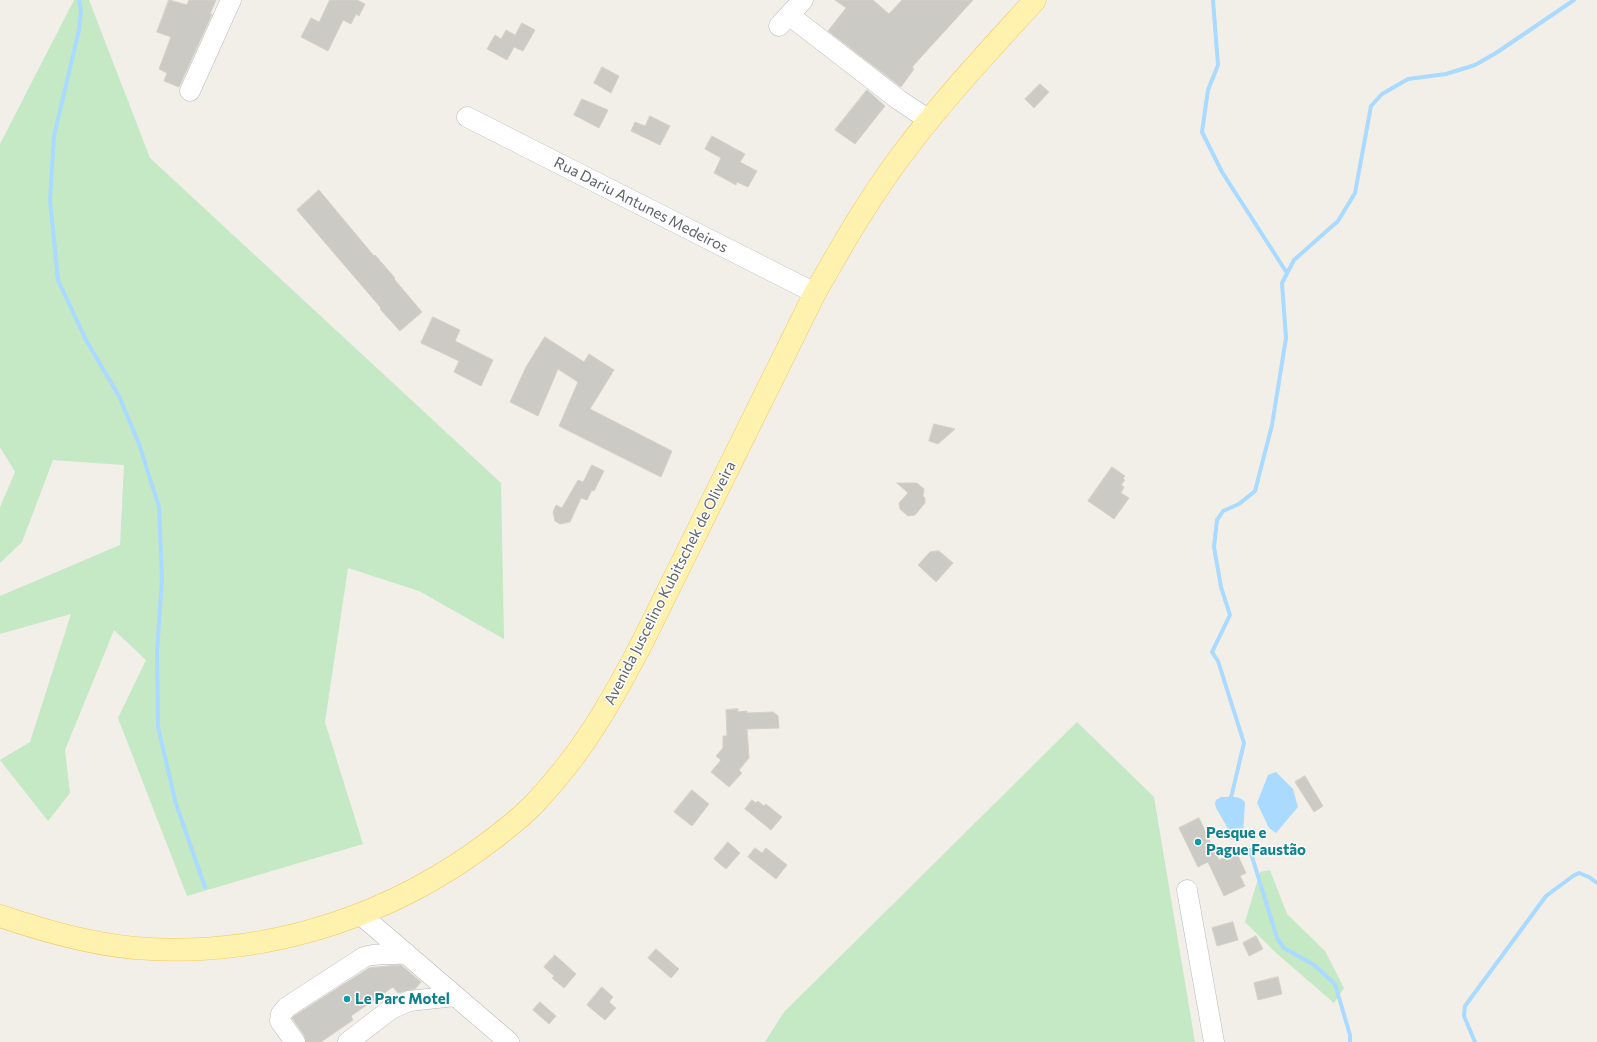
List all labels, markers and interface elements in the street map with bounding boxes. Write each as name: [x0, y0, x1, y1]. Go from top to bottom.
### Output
street label: Rua Dariu Antunes Medeiros: [551, 153, 731, 257]
street label: Avenida Juscelino Kubitschek de Oliveira: [600, 458, 740, 708]
place label: Pesque e Pague Faustão: [1206, 824, 1306, 859]
marker: Pesque e Pague Faustão: [1193, 837, 1203, 847]
place label: Le Parc Motel: [355, 990, 450, 1008]
marker: Le Parc Motel: [342, 994, 352, 1004]

